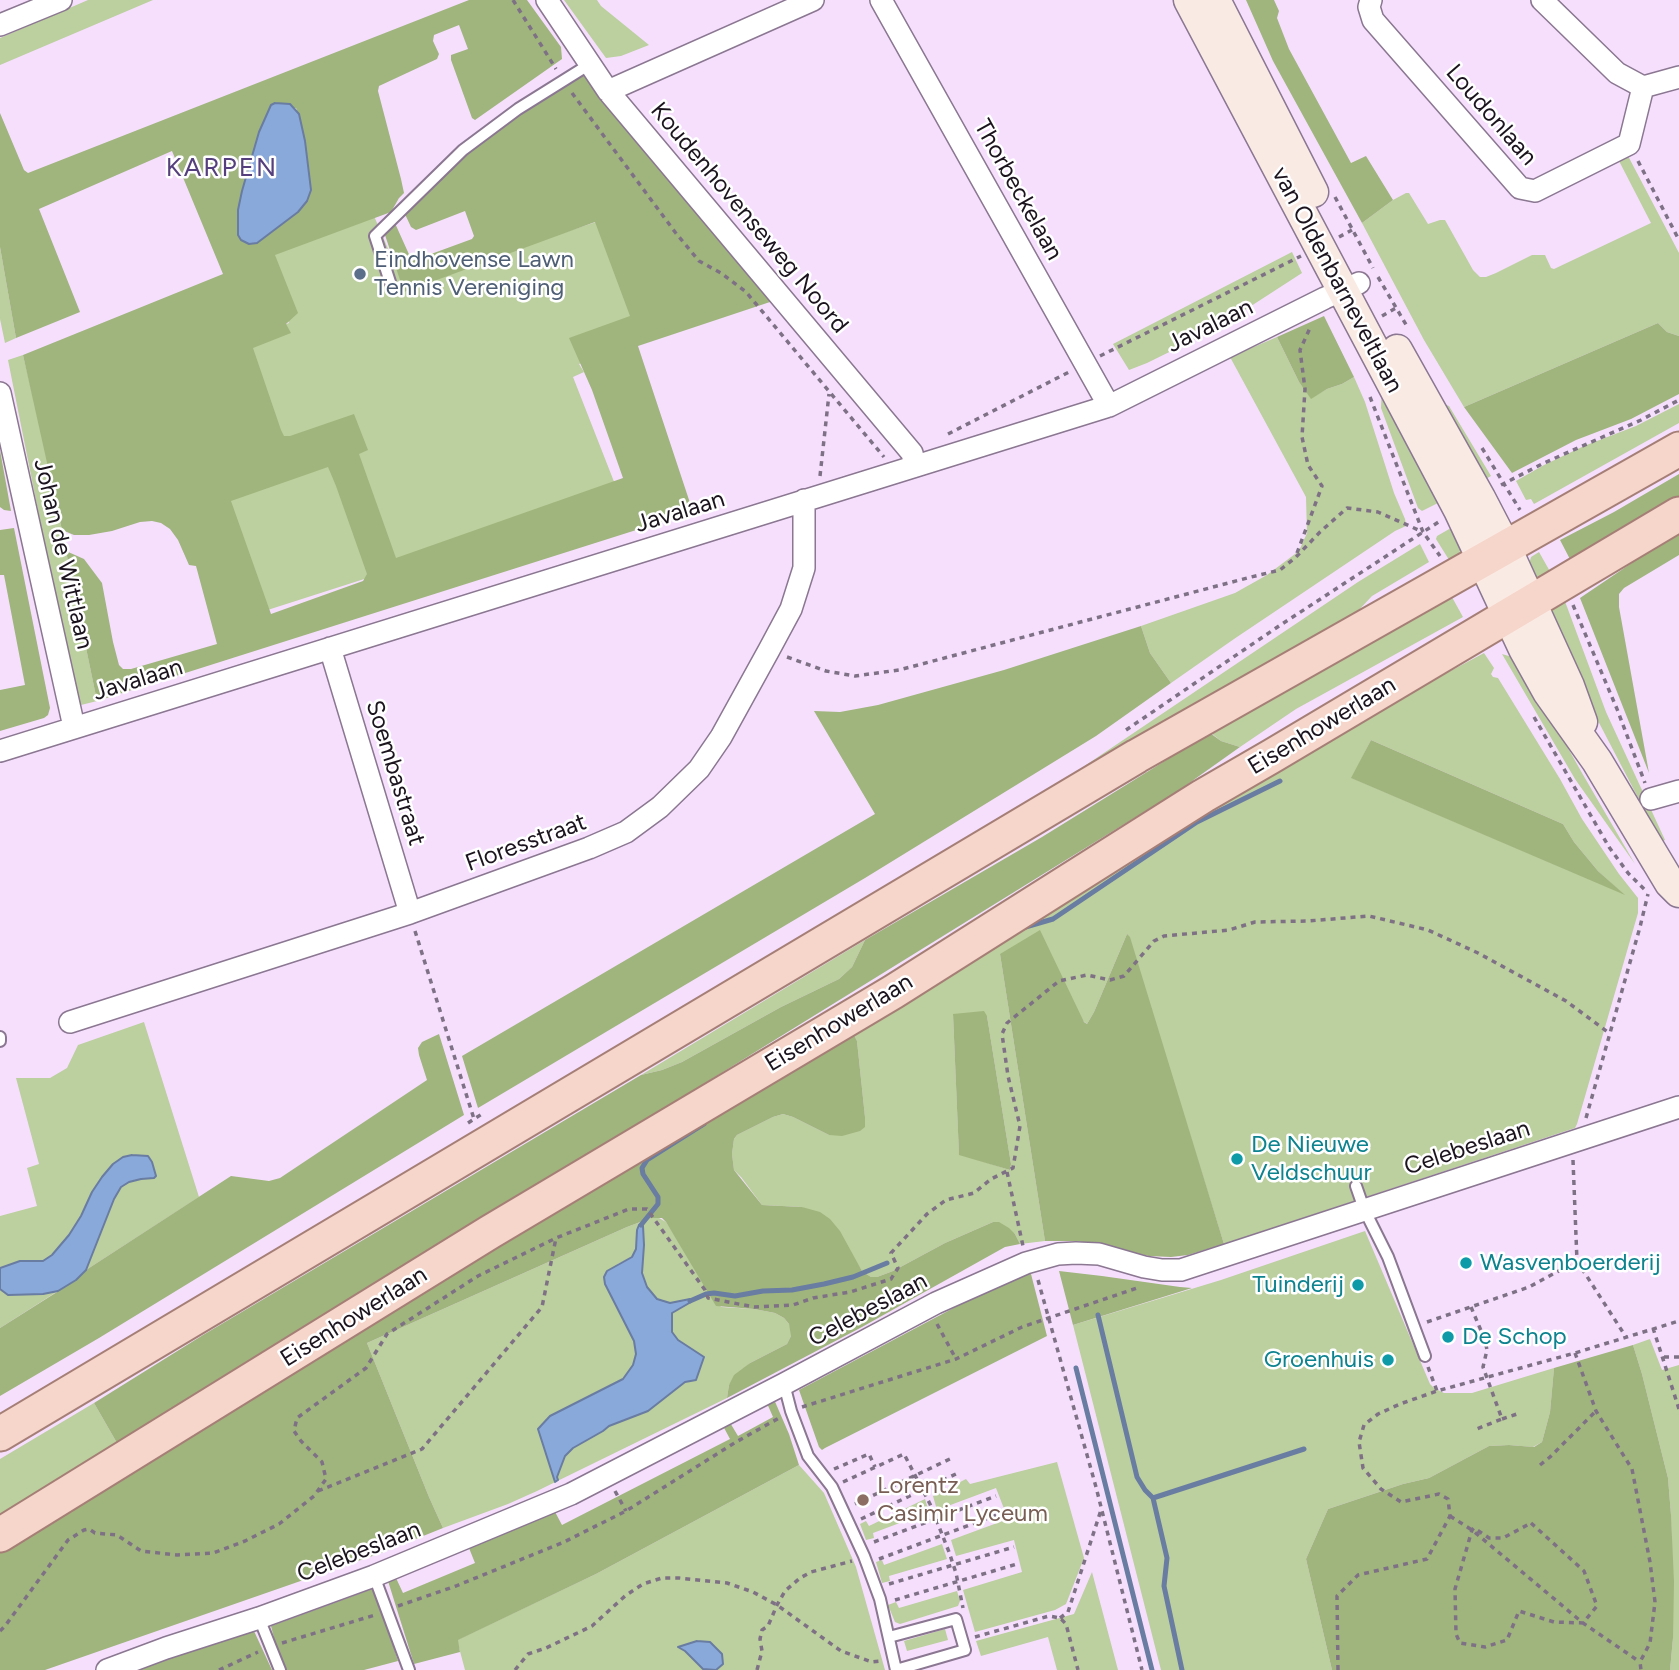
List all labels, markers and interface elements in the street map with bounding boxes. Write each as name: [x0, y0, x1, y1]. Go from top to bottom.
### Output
street label: Loudonlaan: [1439, 59, 1543, 171]
street label: Koudenhovenseweg Noord: [644, 97, 854, 339]
street label: Thorbeckelaan: [967, 115, 1069, 265]
district label: KARPEN: [167, 152, 277, 184]
street label: van Oldenbarneveltlaan: [1265, 162, 1409, 398]
place label: Eindhovense Lawn Tennis Vereniging: [374, 246, 574, 302]
marker: Eindhovense Lawn Tennis Vereniging: [352, 266, 368, 282]
street label: Javalaan: [1162, 293, 1258, 359]
street label: Johan de Wittlaan: [27, 456, 99, 652]
street label: Javalaan: [632, 485, 728, 539]
street label: Javalaan: [90, 653, 186, 707]
street label: Eisenhowerlaan: [1243, 671, 1401, 781]
street label: Soembastraat: [359, 697, 431, 849]
street label: Floresstraat: [462, 808, 590, 878]
street label: Eisenhowerlaan: [760, 968, 918, 1078]
street label: Celebeslaan: [1401, 1114, 1533, 1182]
place label: De Nieuwe Veldschuur: [1251, 1131, 1372, 1187]
marker: De Nieuwe Veldschuur: [1229, 1151, 1245, 1167]
place label: Wasvenboerderij: [1480, 1249, 1661, 1277]
marker: Wasvenboerderij: [1458, 1255, 1474, 1271]
street label: Eisenhowerlaan: [275, 1260, 433, 1374]
street label: Celebeslaan: [804, 1267, 932, 1353]
place label: Tuinderij: [1252, 1271, 1344, 1299]
marker: Tuinderij: [1350, 1277, 1366, 1293]
place label: De Schop: [1462, 1323, 1567, 1351]
marker: De Schop: [1440, 1329, 1456, 1345]
place label: Groenhuis: [1264, 1346, 1374, 1374]
marker: Groenhuis: [1380, 1352, 1396, 1368]
place label: Lorentz Casimir Lyceum: [877, 1472, 1048, 1528]
marker: Lorentz Casimir Lyceum: [855, 1492, 871, 1508]
street label: Celebeslaan: [293, 1515, 425, 1589]

